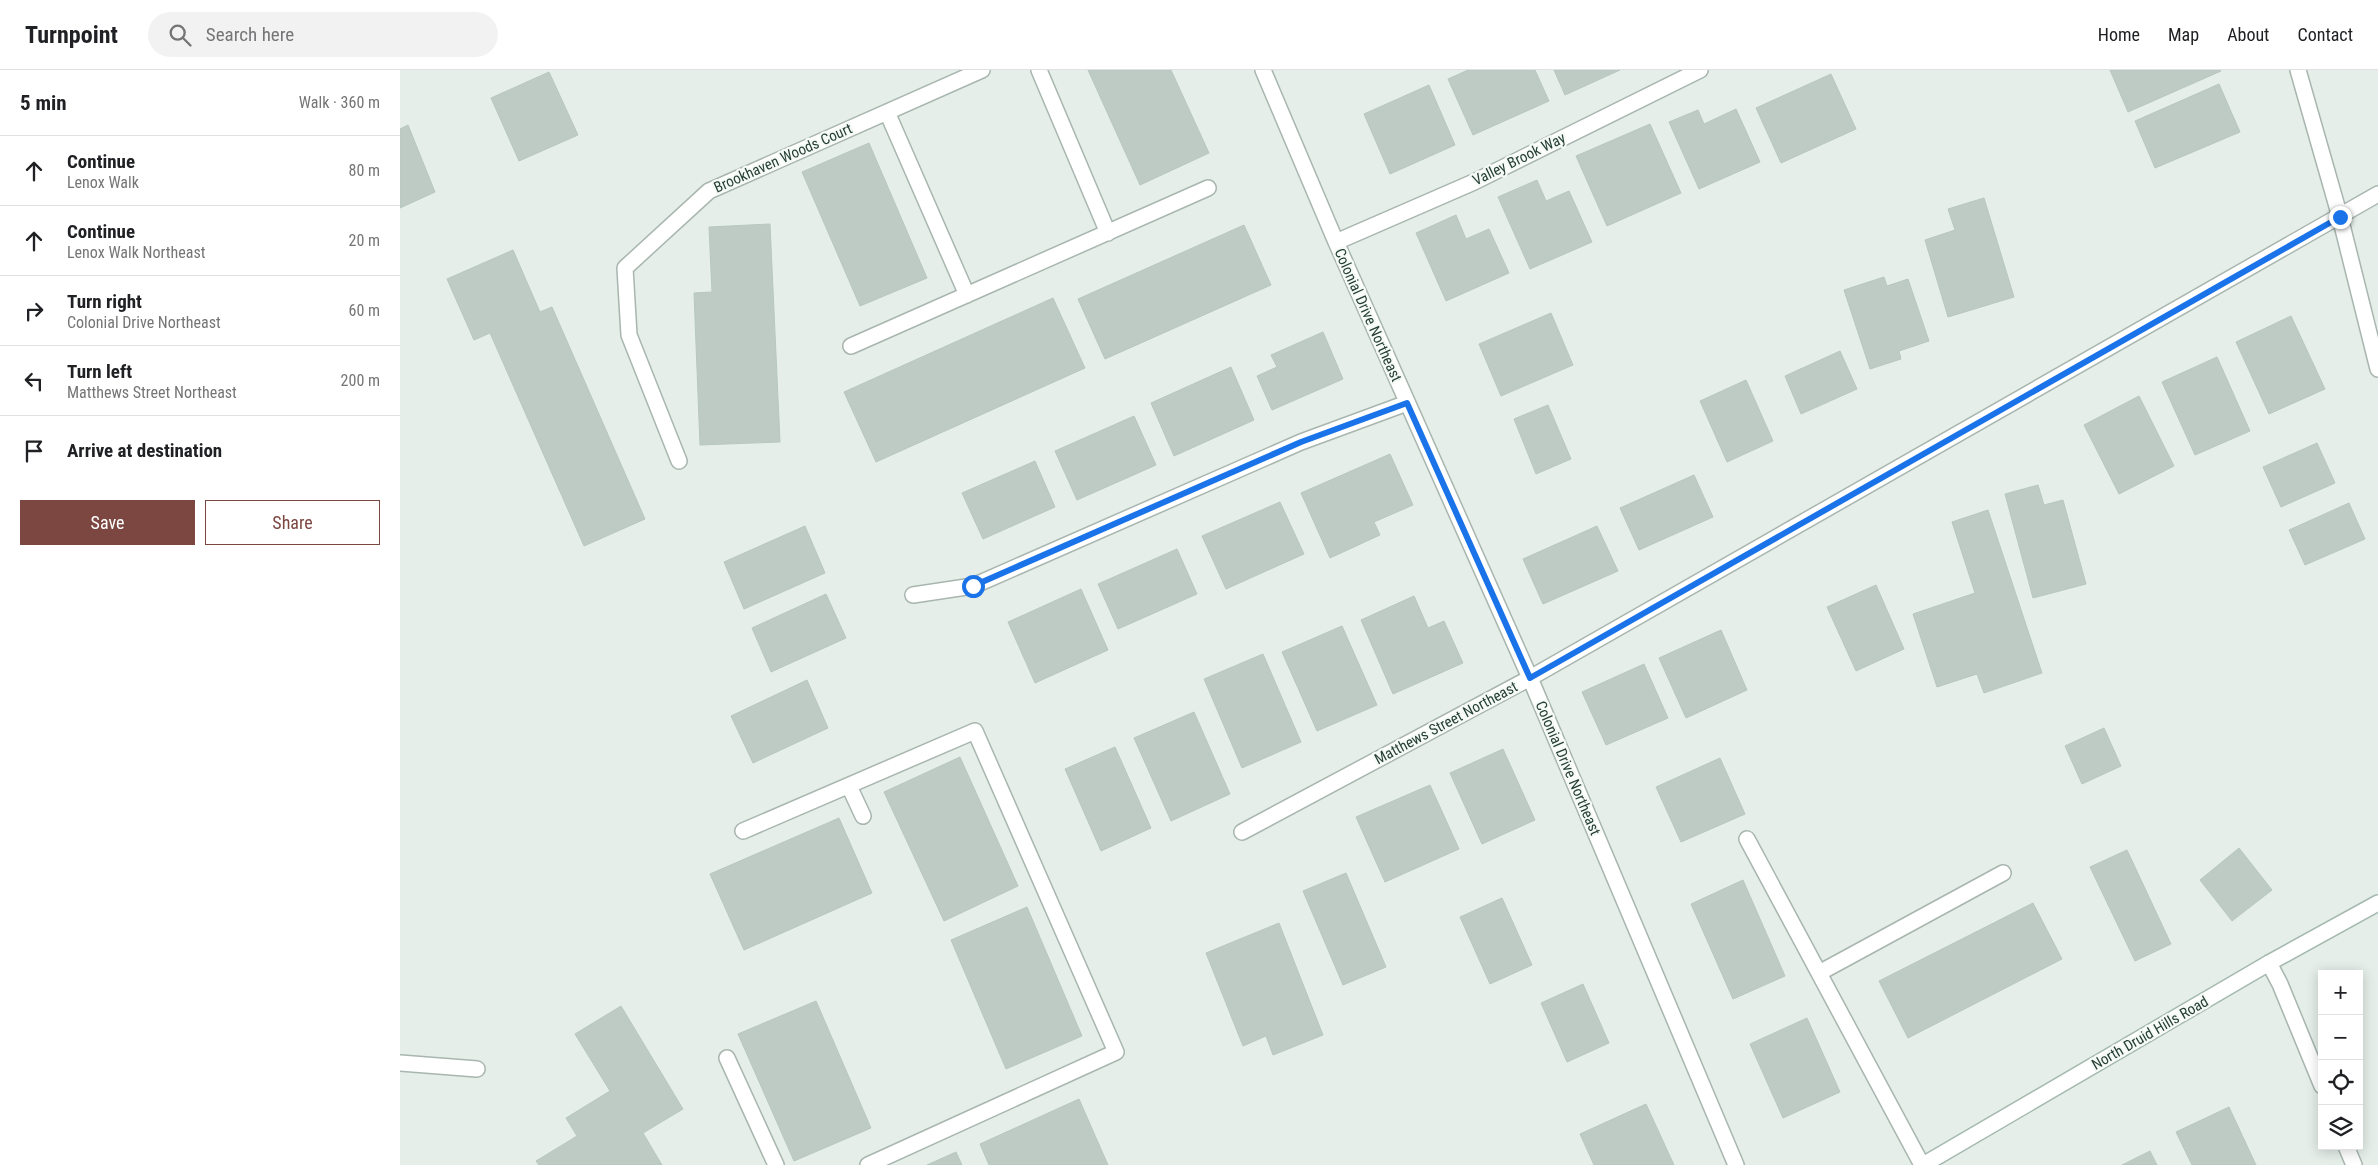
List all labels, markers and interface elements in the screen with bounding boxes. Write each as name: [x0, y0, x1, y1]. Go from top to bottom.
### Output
search box: [148, 12, 498, 57]
text: Turnpoint: [25, 21, 118, 49]
icon: search: [166, 21, 194, 49]
text: Search here: [206, 23, 294, 46]
text: Home: [2098, 24, 2140, 45]
text: Map: [2168, 24, 2199, 45]
text: About: [2227, 24, 2269, 45]
text: Contact: [2297, 24, 2353, 45]
text: 5 min: [20, 91, 67, 115]
text: Walk · 360 m: [299, 93, 380, 112]
street label: Brookhaven Woods Court: [711, 119, 855, 197]
street label: Valley Brook Way: [1470, 129, 1568, 189]
text: Continue: [67, 150, 135, 173]
icon: ahead: [20, 157, 48, 185]
text: 80 m: [348, 161, 380, 180]
text: Lenox Walk: [67, 173, 139, 192]
route end: [2329, 206, 2352, 229]
text: Continue: [67, 220, 135, 243]
icon: ahead: [20, 227, 48, 255]
text: 20 m: [348, 231, 380, 250]
text: Lenox Walk Northeast: [67, 243, 205, 262]
street label: Colonial Drive Northeast: [1330, 246, 1406, 384]
text: Turn right: [67, 290, 142, 313]
icon: right: [20, 297, 48, 325]
text: 60 m: [348, 301, 380, 320]
text: Colonial Drive Northeast: [67, 313, 221, 332]
text: Turn left: [67, 360, 132, 383]
icon: left: [20, 367, 48, 395]
text: 200 m: [341, 371, 380, 390]
text: Matthews Street Northeast: [67, 383, 237, 402]
icon: arrive: [20, 437, 48, 465]
text: Arrive at destination: [67, 439, 222, 462]
button: Save: [20, 500, 195, 545]
button: Share: [205, 500, 380, 545]
route start: [962, 575, 985, 598]
street label: Matthews Street Northeast: [1371, 678, 1521, 768]
street label: Colonial Drive Northeast: [1532, 698, 1604, 838]
map controls: [2318, 970, 2363, 1150]
button: +: [2318, 970, 2363, 1015]
street label: North Druid Hills Road: [2089, 992, 2211, 1074]
button: −: [2318, 1015, 2363, 1060]
button: locate: [2318, 1060, 2363, 1105]
button: layers: [2318, 1105, 2363, 1150]

